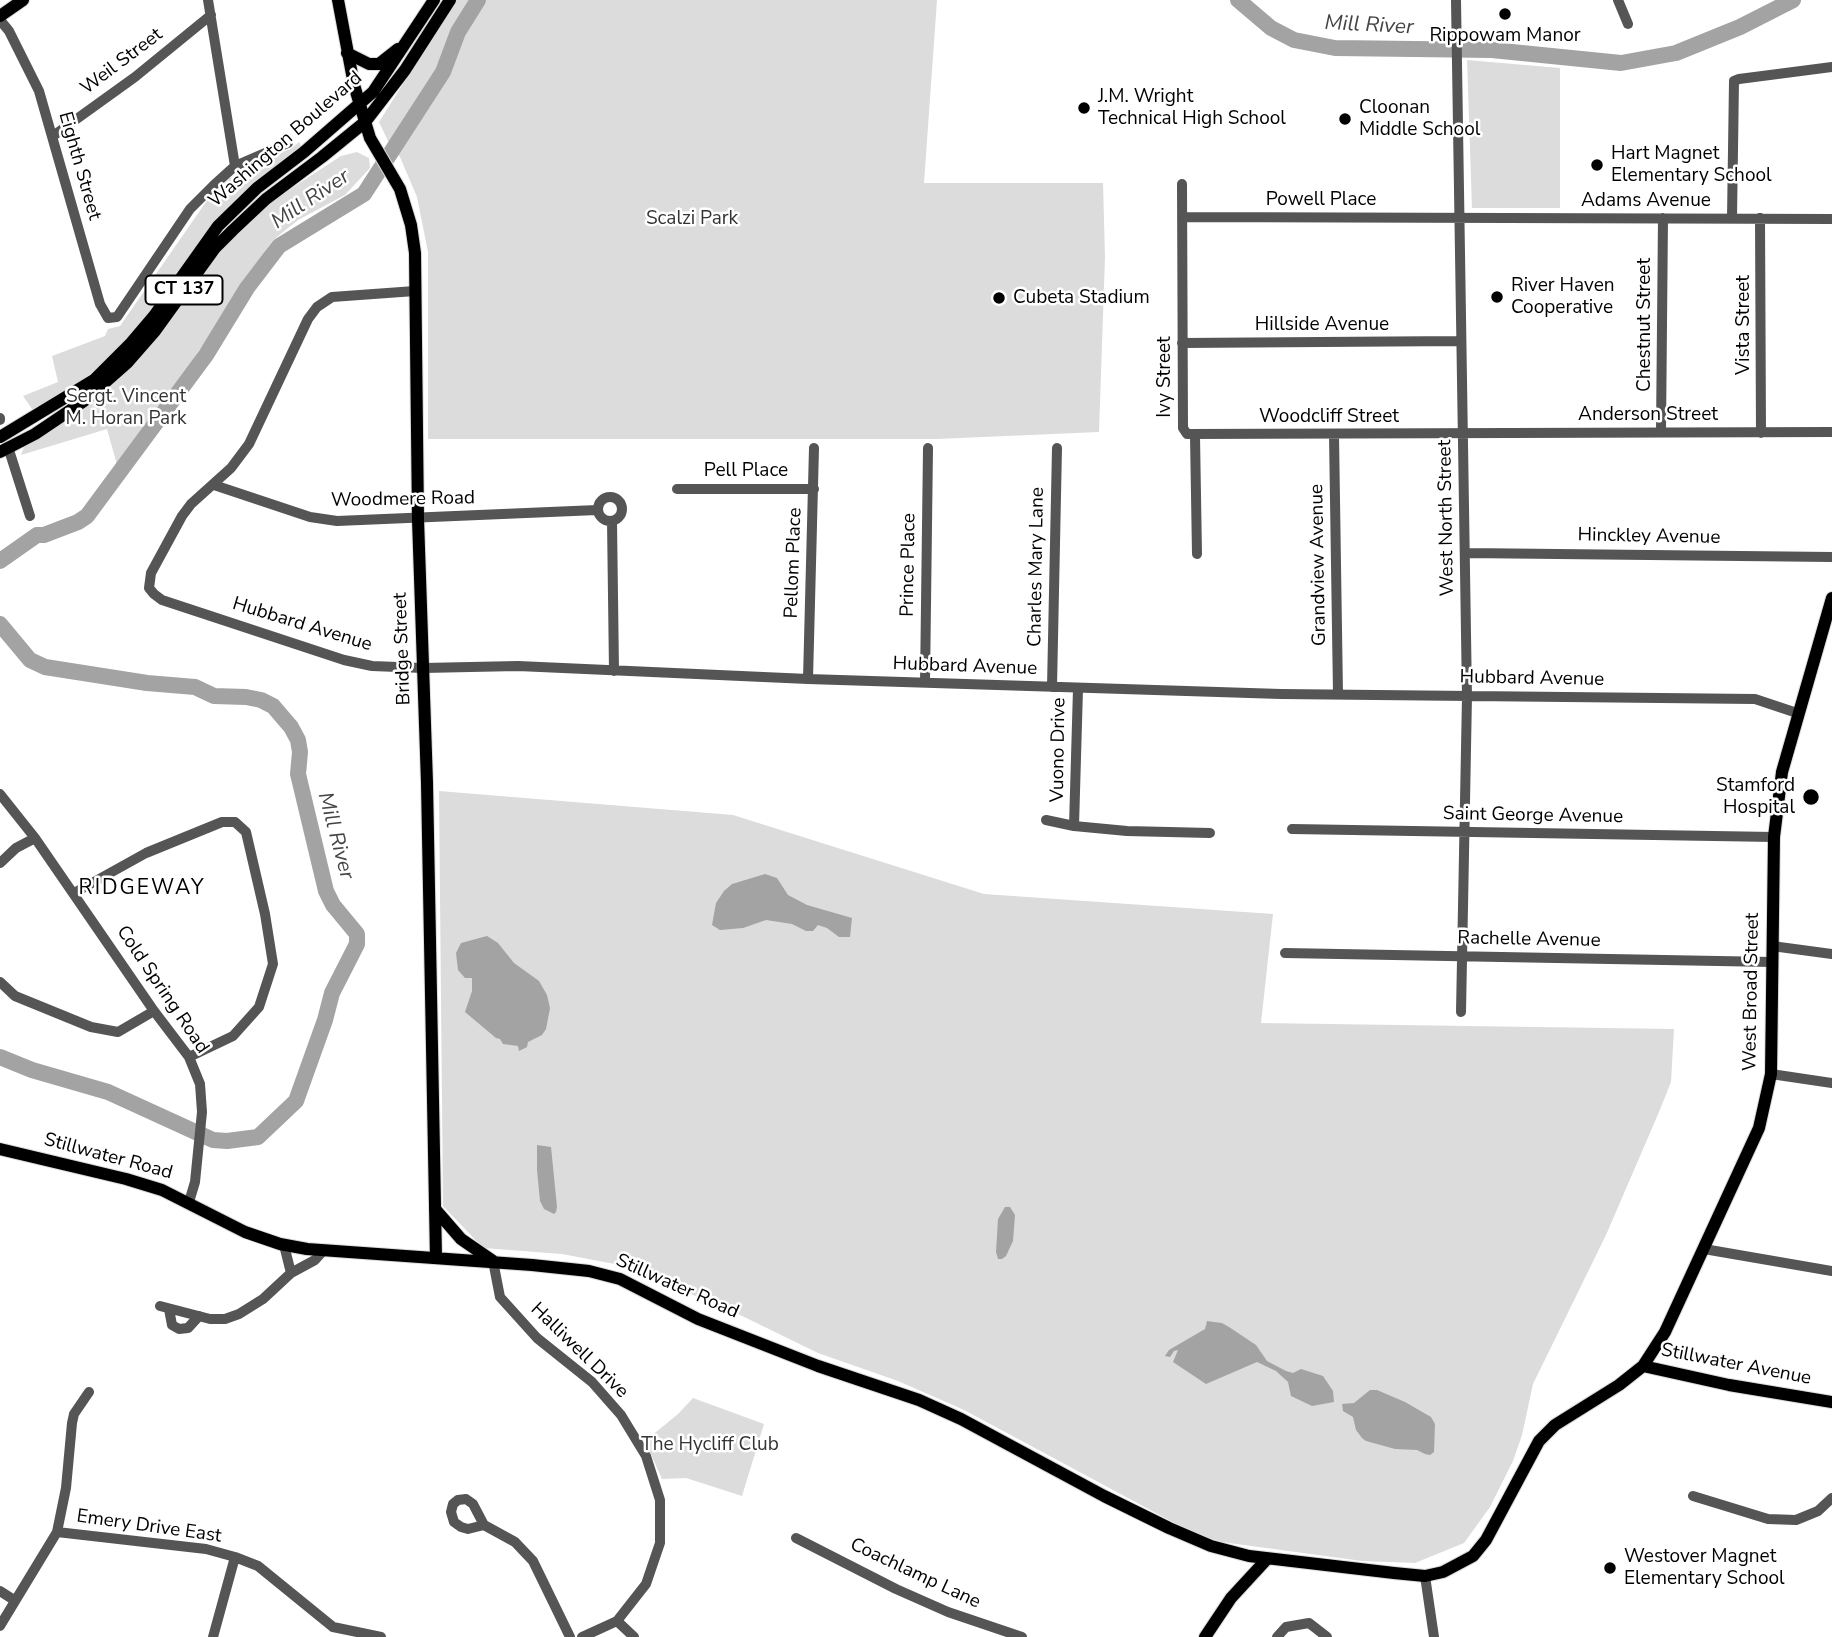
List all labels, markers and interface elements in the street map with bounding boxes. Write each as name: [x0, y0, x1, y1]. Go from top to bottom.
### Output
marker: Rippowam Manor: [1497, 6, 1513, 22]
water label: Mill River: [1324, 11, 1414, 41]
street label: Weil Street: [77, 24, 167, 100]
place label: Rippowam Manor: [1429, 25, 1581, 47]
street label: Washington Boulevard: [205, 67, 367, 213]
place label: J.M. Wright Technical High School: [1098, 86, 1286, 130]
place label: Cloonan Middle School: [1359, 97, 1480, 141]
marker: J.M. Wright Technical High School: [1076, 100, 1092, 116]
street label: Eighth Street: [53, 109, 105, 223]
marker: Cloonan Middle School: [1337, 111, 1353, 127]
place label: Hart Magnet Elementary School: [1611, 143, 1772, 187]
marker: Hart Magnet Elementary School: [1589, 157, 1605, 173]
water label: Mill River: [267, 165, 355, 235]
street label: Powell Place: [1266, 189, 1376, 211]
street label: Adams Avenue: [1581, 190, 1711, 212]
park label: Scalzi Park: [646, 208, 738, 230]
street label: Chestnut Street: [1634, 258, 1656, 392]
place label: River Haven Cooperative: [1511, 275, 1615, 319]
street label: Vista Street: [1733, 275, 1755, 375]
road number: CT 137: [146, 276, 222, 304]
place label: Cubeta Stadium: [1013, 287, 1150, 309]
marker: River Haven Cooperative: [1489, 289, 1505, 305]
marker: Cubeta Stadium: [991, 290, 1007, 306]
street label: Hillside Avenue: [1255, 314, 1389, 336]
street label: Ivy Street: [1154, 336, 1176, 418]
park label: Sergt. Vincent M. Horan Park: [66, 386, 186, 430]
street label: Anderson Street: [1578, 404, 1718, 426]
street label: Woodcliff Street: [1259, 406, 1399, 428]
street label: West North Street: [1434, 440, 1460, 596]
street label: Pell Place: [704, 460, 788, 482]
street label: Grandview Avenue: [1306, 484, 1332, 646]
street label: Woodmere Road: [331, 487, 475, 513]
street label: Charles Mary Lane: [1024, 487, 1050, 647]
street label: Pellom Place: [781, 507, 807, 619]
street label: Prince Place: [897, 513, 921, 617]
street label: Hinckley Avenue: [1577, 524, 1721, 550]
street label: Bridge Street: [390, 592, 416, 706]
street label: Hubbard Avenue: [230, 593, 374, 657]
street label: Hubbard Avenue: [892, 653, 1038, 681]
street label: Hubbard Avenue: [1459, 666, 1605, 692]
street label: Vuono Drive: [1047, 697, 1071, 803]
place label: Stamford Hospital: [1716, 775, 1795, 819]
marker: Stamford Hospital: [1801, 787, 1821, 807]
water label: Mill River: [311, 790, 359, 882]
street label: Saint George Avenue: [1443, 803, 1623, 829]
district label: RIDGEWAY: [80, 876, 204, 902]
street label: West Broad Street: [1739, 913, 1765, 1071]
street label: Cold Spring Road: [111, 922, 213, 1058]
street label: Rachelle Avenue: [1457, 927, 1601, 953]
street label: Stillwater Road: [41, 1129, 175, 1185]
street label: Stillwater Road: [612, 1250, 742, 1324]
street label: Halliwell Drive: [525, 1299, 633, 1403]
street label: Stillwater Avenue: [1659, 1339, 1813, 1391]
park label: The Hycliff Club: [641, 1434, 779, 1456]
street label: Emery Drive East: [75, 1506, 223, 1548]
street label: Coachlamp Lane: [846, 1534, 984, 1614]
place label: Westover Magnet Elementary School: [1624, 1546, 1785, 1590]
marker: Westover Magnet Elementary School: [1602, 1560, 1618, 1576]

